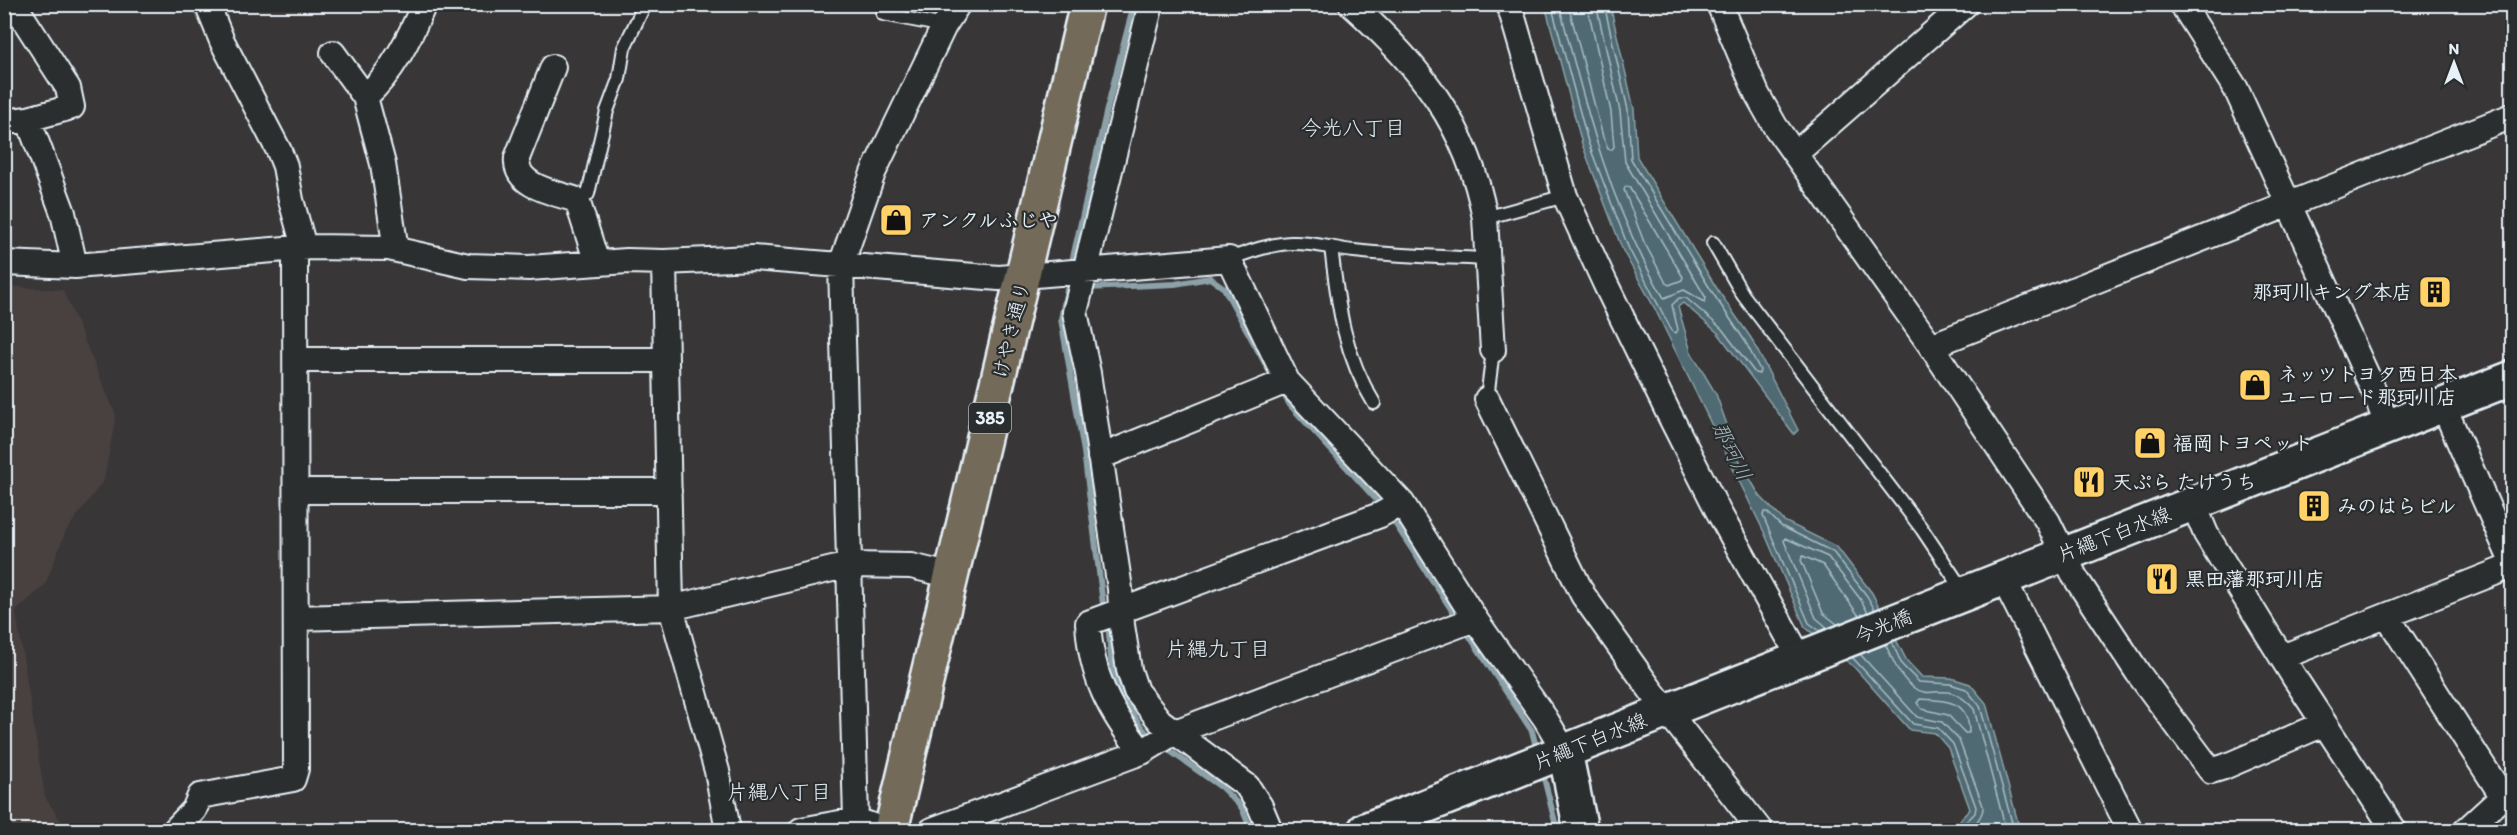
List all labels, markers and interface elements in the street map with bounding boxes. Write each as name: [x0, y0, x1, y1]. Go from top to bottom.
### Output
north arrow: [2424, 33, 2484, 93]
text: N: [2449, 39, 2459, 58]
district label: 今光八丁目: [1301, 115, 1406, 140]
shop icon: アンクルふじや: [878, 202, 914, 238]
place label: アンクルふじや: [919, 208, 1058, 232]
building icon: 那珂川キング本店: [2417, 274, 2453, 310]
street label: けやき通り: [987, 279, 1035, 381]
place label: 那珂川キング本店: [2252, 280, 2412, 304]
place label: ネッツトヨタ西日本 ユーロード那珂川店: [2278, 362, 2457, 409]
shop icon: ネッツトヨタ西日本 ユーロード那珂川店: [2237, 367, 2273, 403]
road number: 385: [969, 403, 1011, 433]
water label: 那珂川: [1707, 417, 1757, 485]
shop icon: 福岡トヨペット: [2132, 425, 2168, 461]
place label: 福岡トヨペット: [2173, 431, 2313, 455]
restaurant icon: 天ぷら たけうち: [2071, 464, 2107, 500]
place label: 天ぷら たけうち: [2112, 470, 2257, 494]
building icon: みのはらビル: [2296, 488, 2332, 524]
place label: みのはらビル: [2337, 494, 2457, 518]
street label: 片繩下白水線: [2054, 501, 2174, 567]
restaurant icon: 黒田藩那珂川店: [2144, 561, 2180, 597]
place label: 黒田藩那珂川店: [2185, 567, 2325, 591]
street label: 今光橋: [1851, 604, 1915, 648]
district label: 片縄九丁目: [1166, 636, 1271, 661]
street label: 片繩下白水線: [1530, 707, 1650, 775]
district label: 片縄八丁目: [727, 779, 832, 804]

